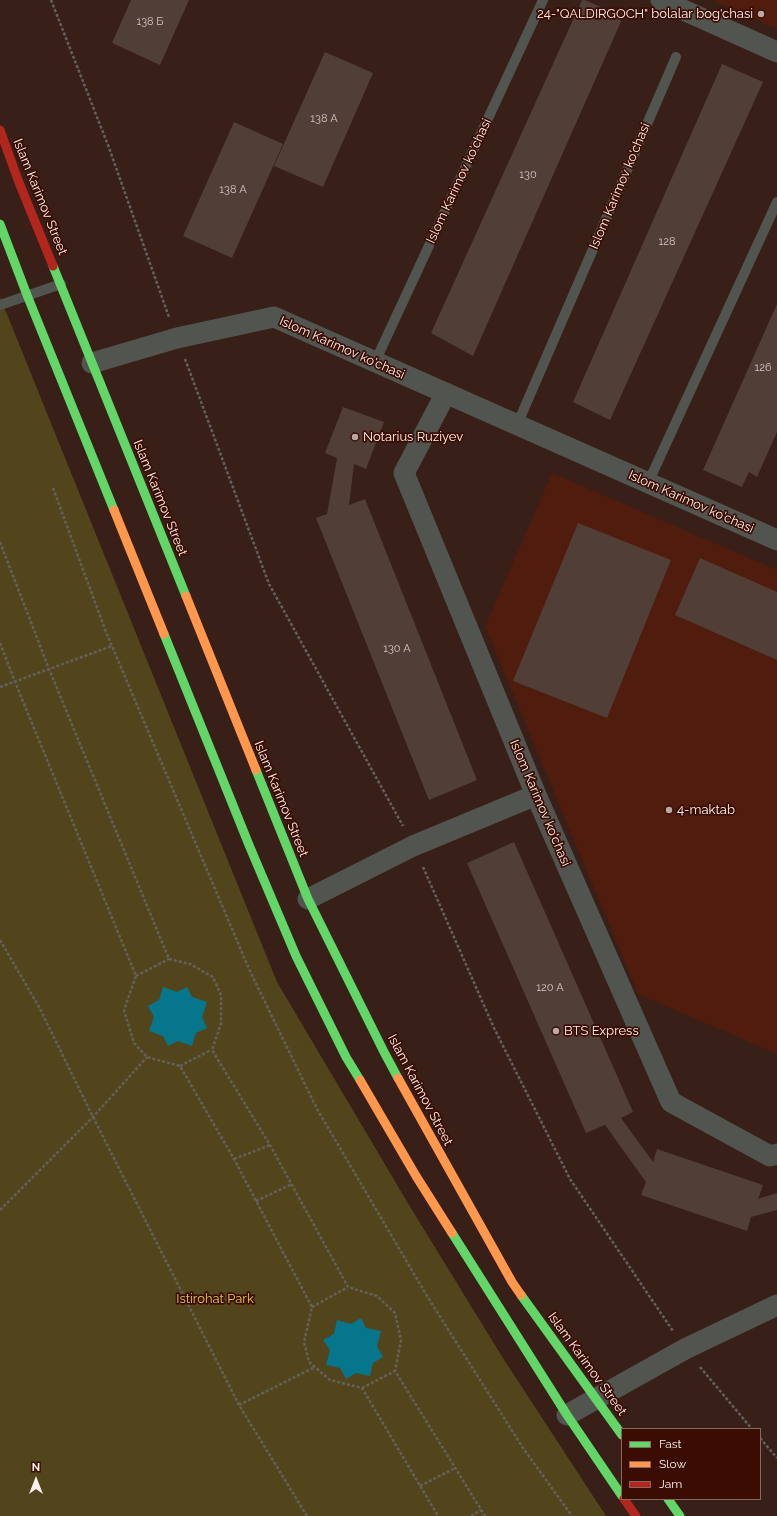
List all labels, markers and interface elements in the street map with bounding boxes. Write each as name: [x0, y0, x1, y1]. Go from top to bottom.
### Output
place label: 24-"QALDIRGOCH" bolalar bog'chasi: [537, 6, 753, 22]
marker: 24-"QALDIRGOCH" bolalar bog'chasi: [756, 9, 766, 19]
house number: 138 Б: [136, 15, 164, 29]
house number: 138 А: [310, 112, 338, 126]
street label: Islom Karimov ko‘chasi: [423, 116, 495, 246]
street label: Islom Karimov ko'chasi: [586, 121, 654, 251]
street label: Islam Karimov Street: [10, 137, 70, 257]
house number: 130: [519, 168, 537, 182]
house number: 138 А: [219, 183, 247, 197]
house number: 128: [659, 235, 675, 249]
street label: Islom Karimov ko'chasi: [277, 313, 407, 383]
house number: 126: [754, 361, 772, 375]
place label: Notarius Ruziyev: [363, 429, 463, 445]
marker: Notarius Ruziyev: [350, 432, 360, 442]
street label: Islam Karimov Street: [130, 438, 190, 558]
street label: Islom Karimov ko'chasi: [626, 467, 756, 537]
house number: 130 А: [383, 642, 411, 656]
street label: Islom Karimov ko‘chasi: [506, 737, 574, 869]
street label: Islam Karimov Street: [251, 739, 311, 859]
place label: 4-maktab: [677, 802, 735, 818]
marker: 4-maktab: [664, 805, 674, 815]
house number: 120 А: [536, 981, 564, 995]
place label: BTS Express: [564, 1023, 639, 1039]
marker: BTS Express: [551, 1026, 561, 1036]
street label: Islam Karimov Street: [384, 1032, 456, 1148]
park label: Istirohat Park: [176, 1291, 254, 1307]
street label: Islam Karimov Street: [544, 1309, 630, 1419]
legend: [621, 1428, 761, 1500]
text: Fast: [659, 1437, 682, 1451]
text: Slow: [659, 1457, 686, 1471]
north arrow: [16, 1460, 56, 1500]
text: N: [32, 1461, 40, 1474]
text: Jam: [659, 1477, 682, 1491]

